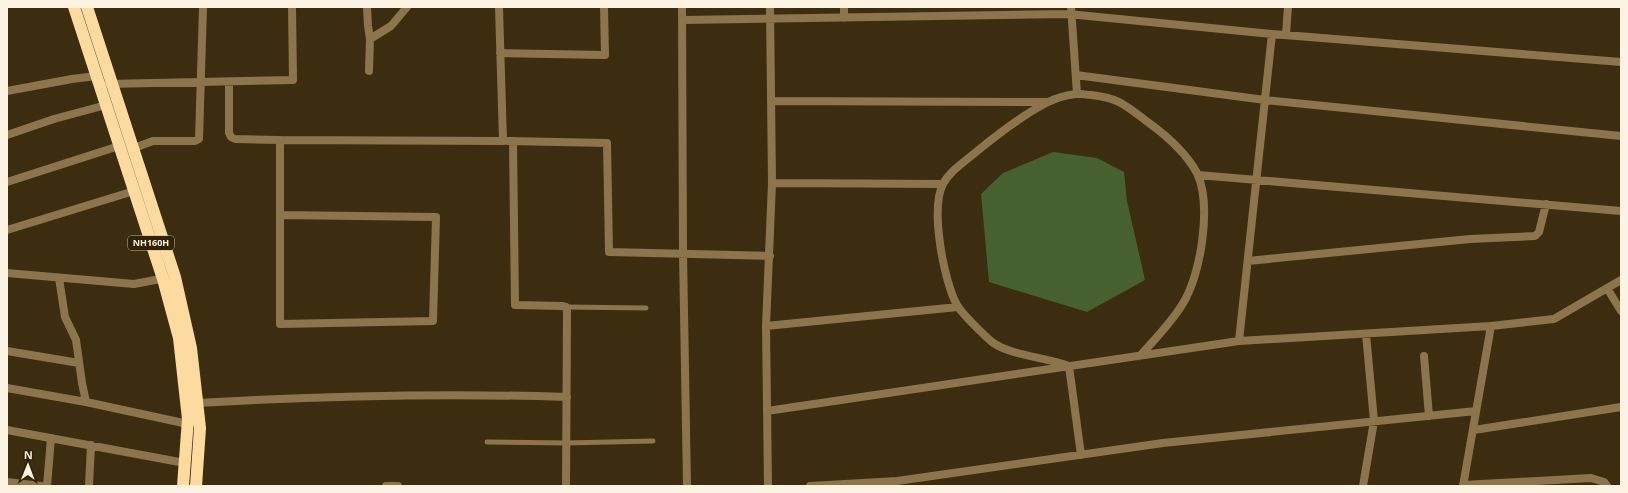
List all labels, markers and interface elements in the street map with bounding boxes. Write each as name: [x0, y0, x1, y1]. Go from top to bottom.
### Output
road number: NH160H: [128, 236, 174, 250]
north arrow: [8, 445, 48, 485]
text: N: [24, 447, 33, 462]

